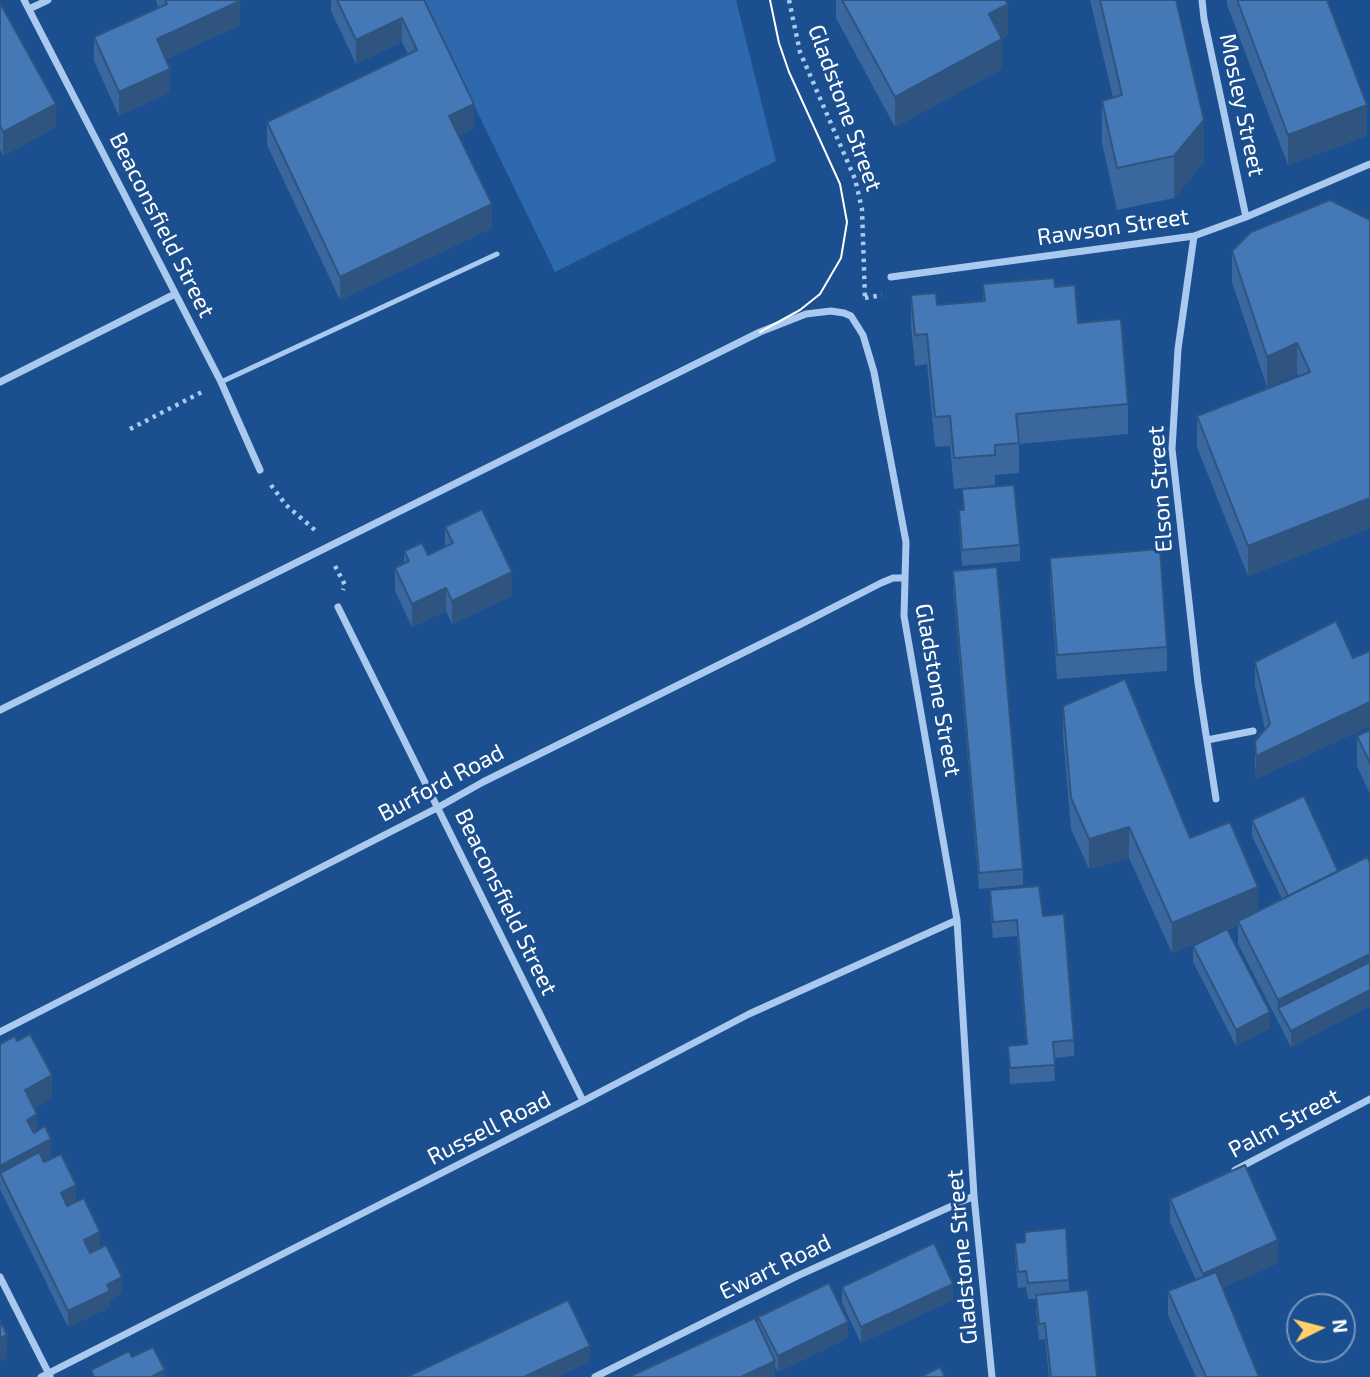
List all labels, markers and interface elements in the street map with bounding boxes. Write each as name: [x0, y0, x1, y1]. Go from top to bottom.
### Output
street label: Gladstone Street: [802, 21, 888, 195]
street label: Mosley Street: [1213, 31, 1271, 179]
street label: Beaconsfield Street: [103, 128, 221, 322]
street label: Rawson Street: [1035, 203, 1191, 251]
street label: Elson Street: [1142, 425, 1178, 553]
street label: Gladstone Street: [909, 601, 967, 779]
street label: Burford Road: [373, 738, 509, 828]
street label: Beaconsfield Street: [449, 804, 563, 1000]
street label: Palm Street: [1224, 1082, 1344, 1164]
street label: Russell Road: [423, 1085, 555, 1171]
street label: Gladstone Street: [941, 1168, 983, 1346]
street label: Ewart Road: [715, 1228, 835, 1306]
north arrow: [1286, 1293, 1356, 1363]
text: N: [1328, 1318, 1353, 1334]

